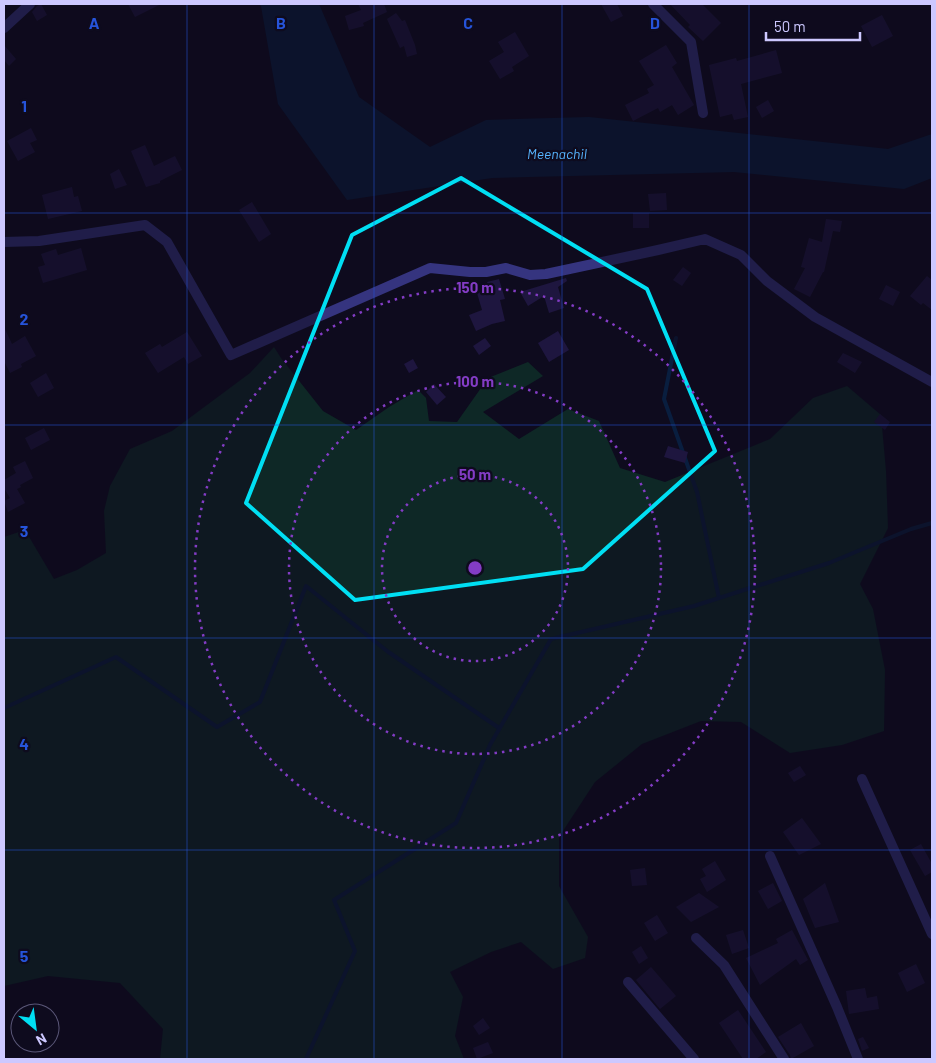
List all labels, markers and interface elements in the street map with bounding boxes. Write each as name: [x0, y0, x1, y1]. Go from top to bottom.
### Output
scale bar: [766, 10, 860, 42]
text: A: [89, 13, 100, 32]
text: B: [276, 13, 286, 32]
text: C: [463, 13, 473, 32]
text: D: [650, 13, 660, 32]
text: 50 m: [774, 17, 806, 35]
text: 1: [21, 96, 27, 115]
water label: Meenachil: [527, 145, 587, 162]
text: 150 m: [456, 278, 494, 296]
text: 2: [20, 309, 29, 328]
text: 100 m: [456, 372, 494, 390]
text: 50 m: [459, 465, 491, 483]
text: 3: [20, 521, 28, 540]
centre of rings: [466, 559, 484, 577]
text: 4: [19, 734, 29, 753]
text: 5: [20, 946, 29, 965]
north arrow: [10, 1003, 60, 1053]
text: N: [33, 1030, 50, 1049]

